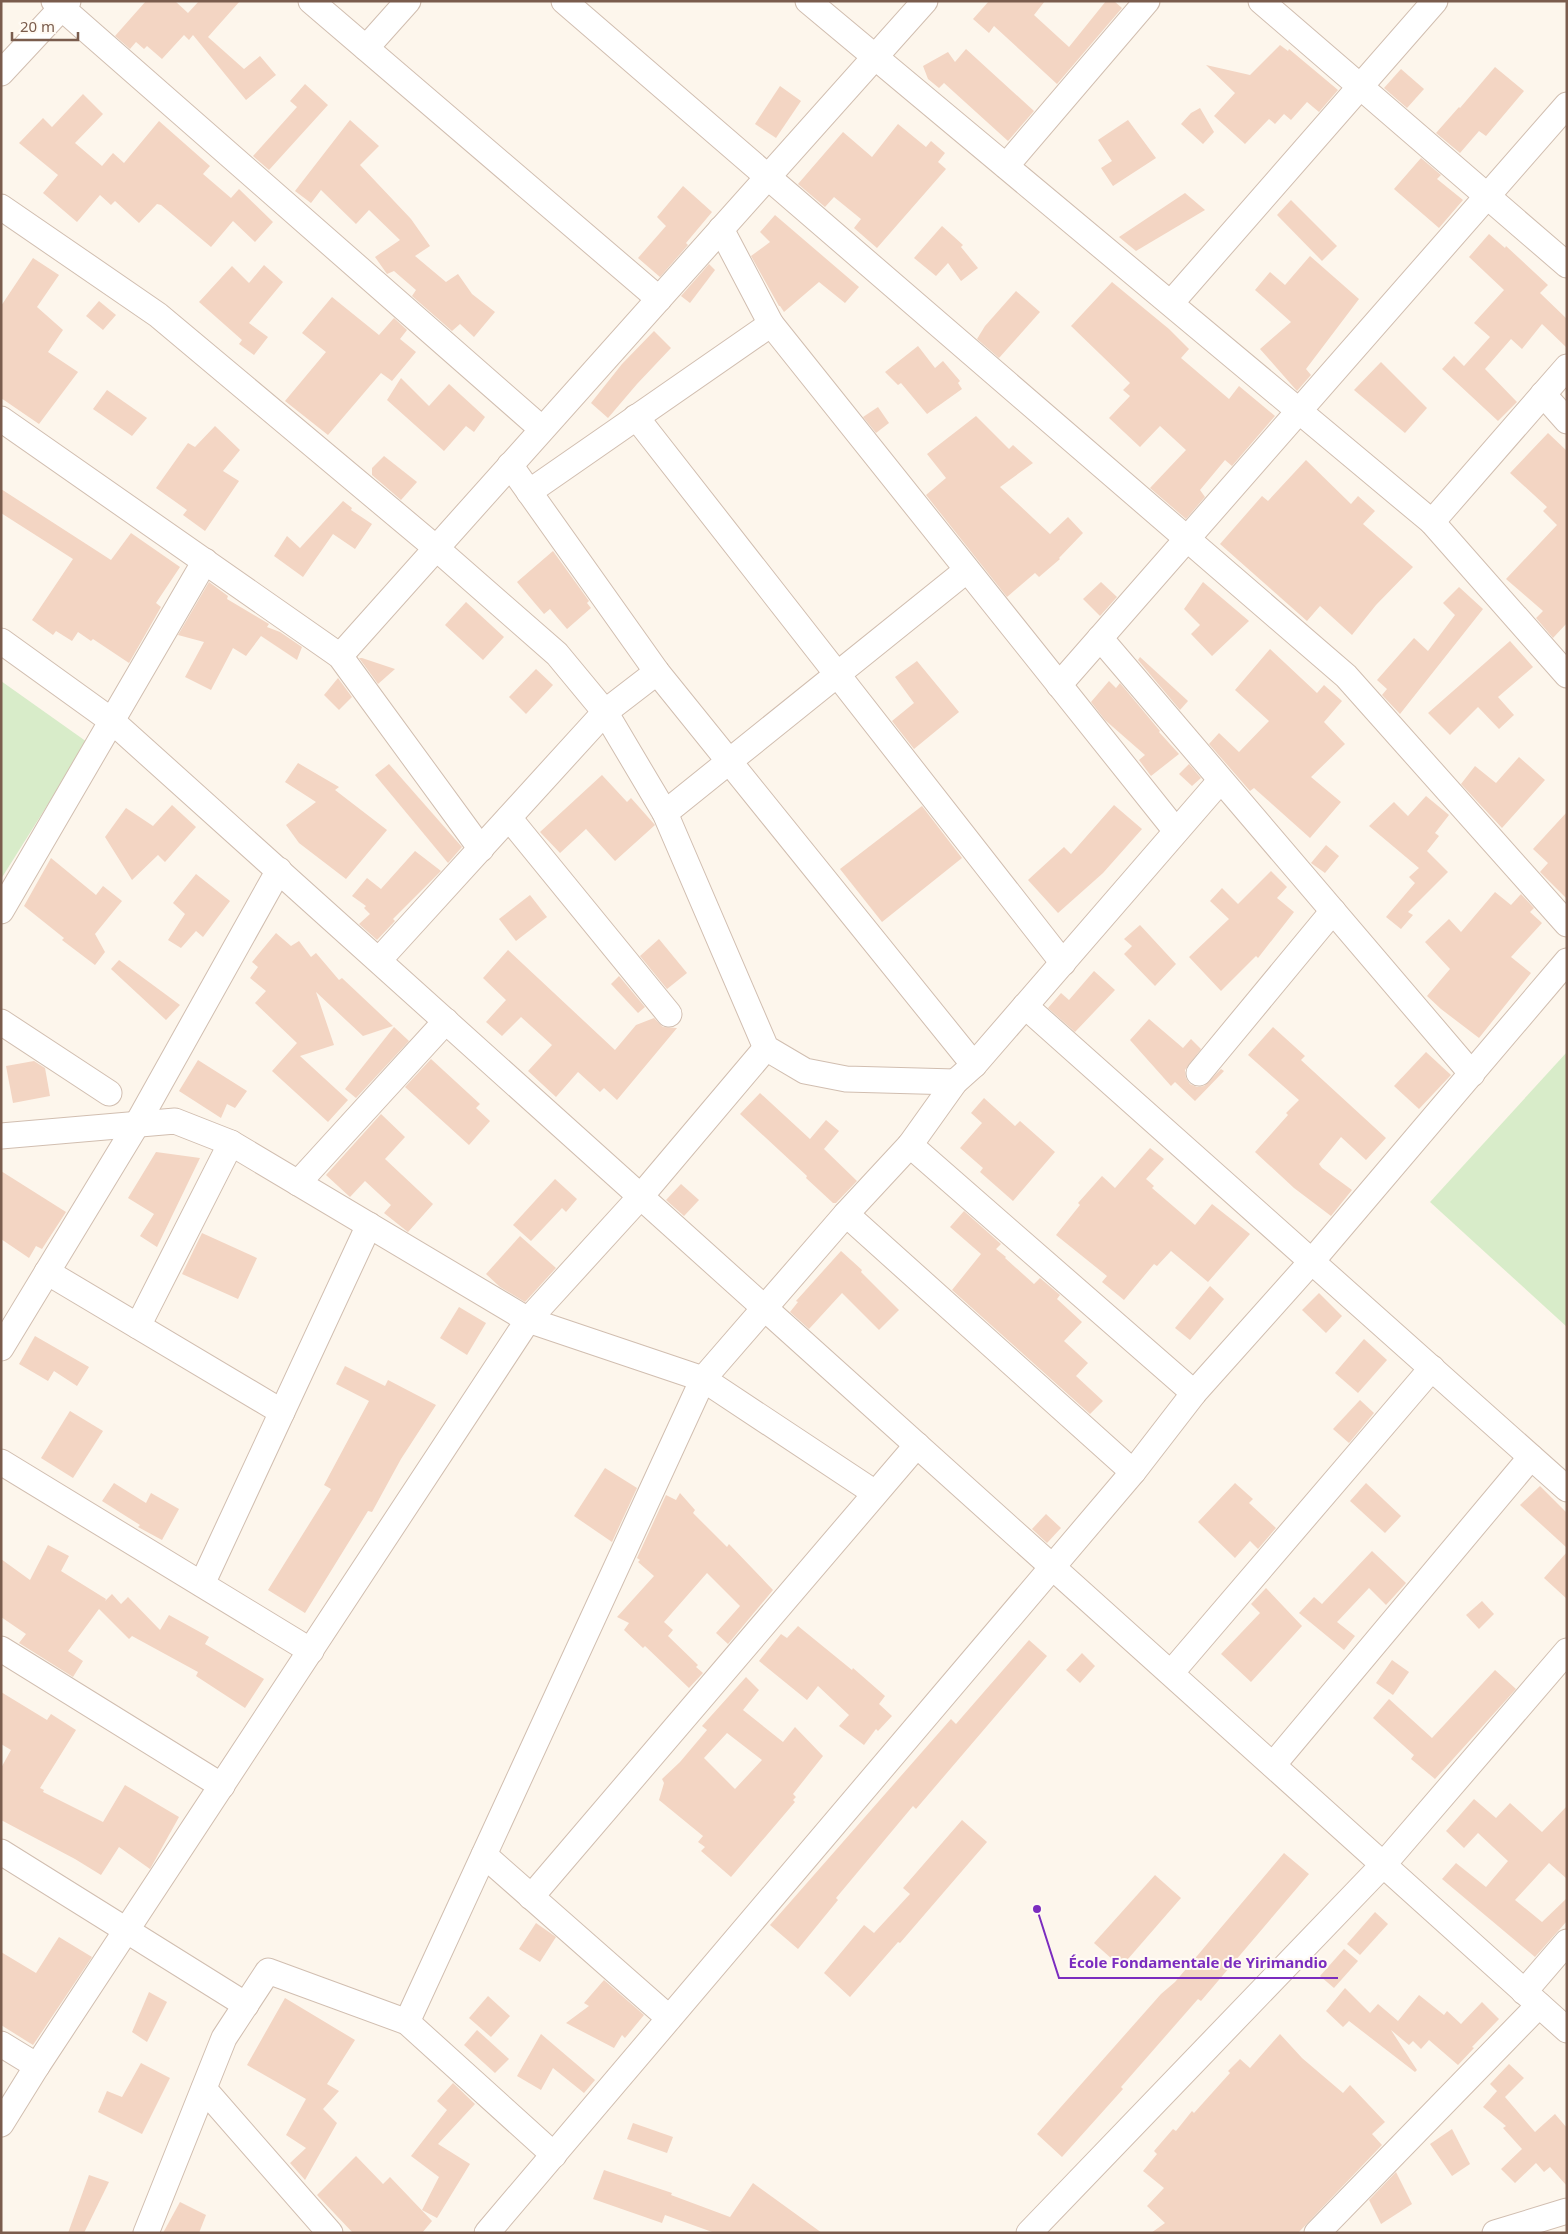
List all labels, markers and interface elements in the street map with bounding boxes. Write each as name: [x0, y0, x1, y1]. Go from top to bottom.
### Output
scale bar: [12, 10, 79, 42]
text: 20 m: [20, 16, 55, 36]
callout: École Fondamentale de Yirimandio: [1059, 1948, 1338, 1978]
text: École Fondamentale de Yirimandio: [1069, 1952, 1327, 1972]

